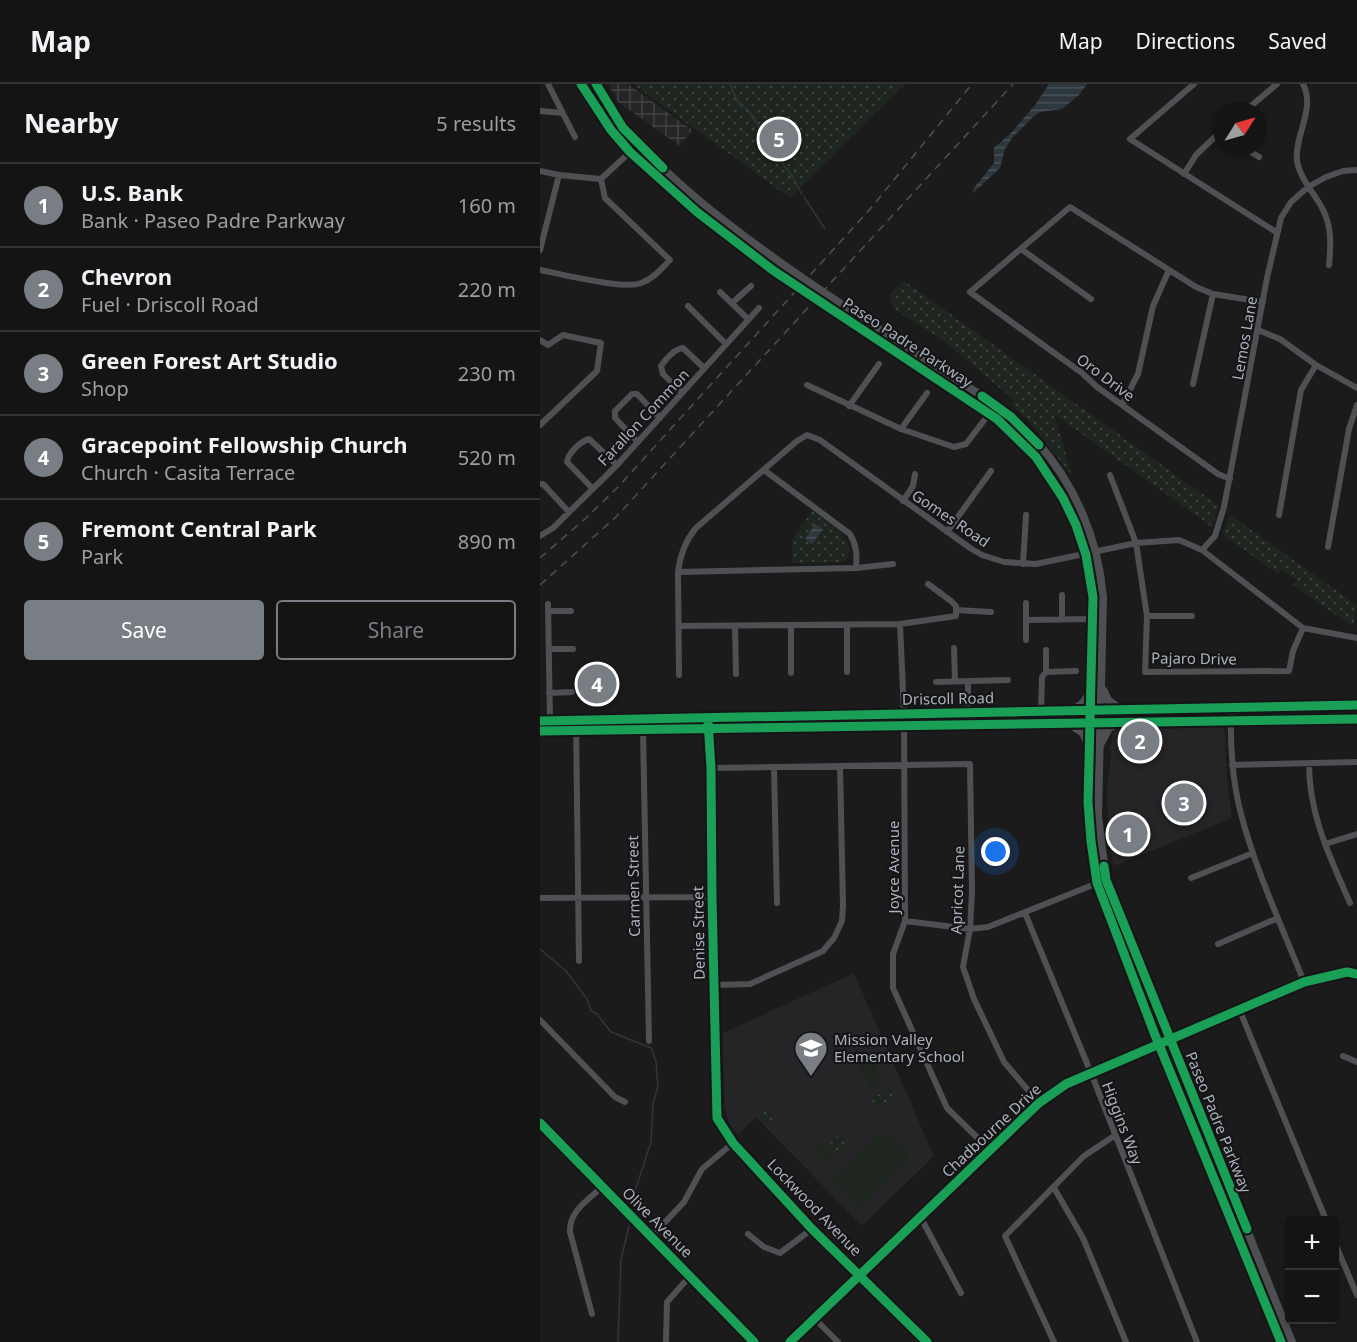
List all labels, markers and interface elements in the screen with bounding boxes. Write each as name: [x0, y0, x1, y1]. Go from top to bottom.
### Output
text: Map: [30, 22, 91, 60]
text: Map: [1059, 27, 1103, 55]
text: Directions: [1136, 27, 1235, 55]
text: Saved: [1268, 27, 1327, 55]
north arrow: [1213, 102, 1267, 156]
text: Nearby: [24, 105, 119, 141]
text: 5 results: [436, 110, 516, 137]
pin: 5: [760, 116, 798, 162]
text: U.S. Bank: [81, 177, 183, 207]
text: 1: [38, 192, 49, 219]
text: 160 m: [458, 192, 516, 219]
text: Bank · Paseo Padre Parkway: [81, 207, 345, 234]
text: Chevron: [81, 261, 172, 291]
text: 2: [38, 276, 49, 303]
text: 220 m: [458, 276, 516, 303]
text: Fuel · Driscoll Road: [81, 291, 259, 318]
street label: Paseo Padre Parkway: [839, 293, 977, 392]
street label: Lemos Lane: [1227, 295, 1261, 381]
text: Green Forest Art Studio: [81, 345, 338, 375]
street label: Oro Drive: [1073, 349, 1139, 405]
text: 3: [38, 360, 49, 387]
text: 230 m: [458, 360, 516, 387]
street label: Farallon Common: [593, 364, 693, 470]
text: Shop: [81, 375, 129, 402]
text: Gracepoint Fellowship Church: [81, 429, 408, 459]
text: 4: [38, 444, 49, 471]
text: 520 m: [458, 444, 516, 471]
text: Church · Casita Terrace: [81, 459, 295, 486]
street label: Gomes Road: [908, 485, 994, 551]
text: Fremont Central Park: [81, 513, 317, 543]
text: 5: [38, 528, 49, 555]
text: 890 m: [458, 528, 516, 555]
text: Park: [81, 543, 123, 570]
button: Save: [24, 600, 264, 660]
button: Share: [276, 600, 516, 660]
street label: Pajaro Drive: [1151, 647, 1237, 669]
pin: 4: [578, 662, 616, 706]
street label: Driscoll Road: [902, 687, 994, 709]
pin: 2: [1120, 718, 1160, 764]
pin: 3: [1164, 780, 1204, 826]
pin: 1: [1108, 812, 1148, 856]
street label: Joyce Avenue: [883, 821, 903, 915]
street label: Carmen Street: [622, 834, 644, 937]
your location: [981, 837, 1010, 866]
street label: Apricot Lane: [945, 845, 969, 935]
street label: Denise Street: [687, 885, 709, 980]
place label: Mission Valley Elementary School: [834, 1029, 965, 1066]
school or university icon: Mission Valley Elementary School: [793, 1030, 829, 1077]
street label: Paseo Padre Parkway: [1182, 1048, 1257, 1196]
street label: Chadbourne Drive: [937, 1079, 1045, 1181]
street label: Higgins Way: [1098, 1079, 1148, 1168]
street label: Lockwood Avenue: [763, 1154, 867, 1260]
street label: Olive Avenue: [618, 1182, 698, 1262]
map controls: [1285, 1216, 1339, 1324]
button: +: [1285, 1216, 1339, 1270]
button: −: [1285, 1270, 1339, 1324]

